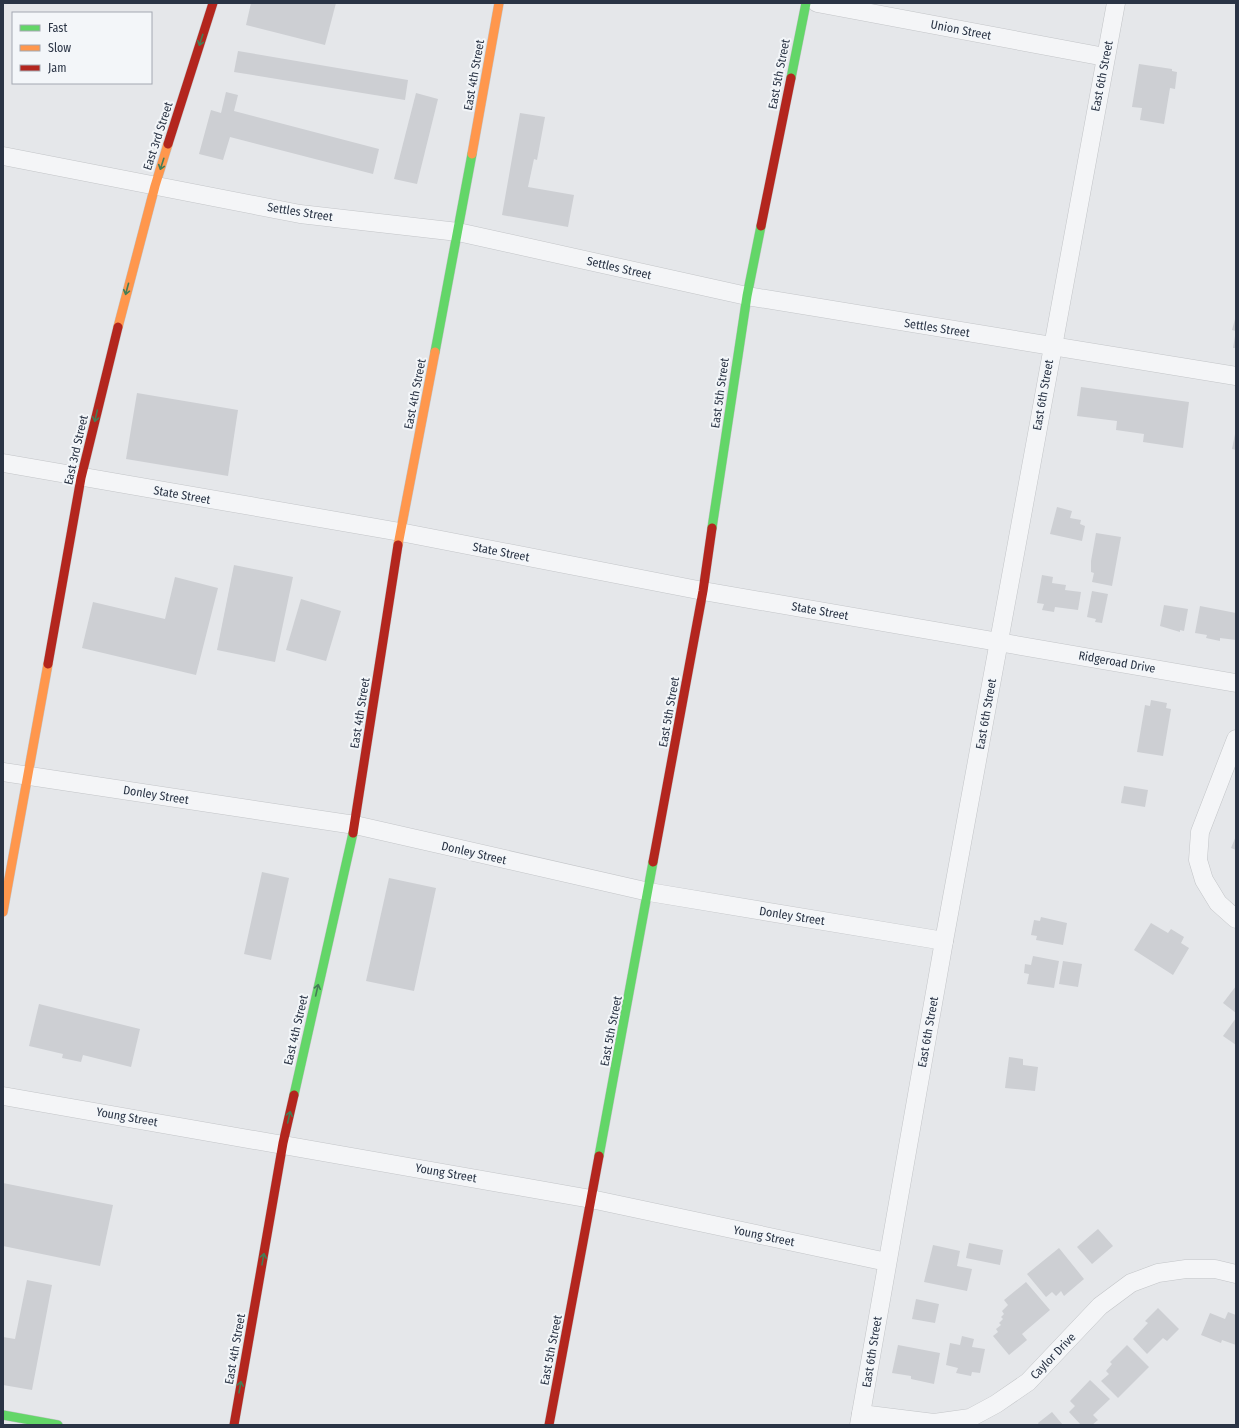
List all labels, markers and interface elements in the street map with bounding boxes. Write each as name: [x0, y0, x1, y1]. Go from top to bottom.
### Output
legend: [12, 12, 152, 84]
street label: Union Street: [930, 17, 993, 43]
text: Fast: [48, 21, 67, 35]
one-way arrow: [197, 34, 204, 47]
street label: East 4th Street: [461, 38, 487, 111]
street label: East 5th Street: [765, 38, 793, 110]
street label: East 6th Street: [1088, 39, 1116, 113]
text: Slow: [48, 41, 71, 55]
text: Jam: [48, 61, 66, 75]
street label: East 3rd Street: [140, 100, 176, 172]
one-way arrow: [157, 158, 165, 170]
street label: Settles Street: [266, 200, 334, 224]
street label: Settles Street: [585, 254, 653, 282]
one-way arrow: [123, 283, 130, 296]
street label: Settles Street: [903, 316, 971, 340]
street label: East 4th Street: [401, 357, 429, 430]
street label: East 5th Street: [708, 357, 732, 429]
street label: East 6th Street: [1030, 358, 1056, 432]
one-way arrow: [91, 409, 99, 422]
street label: East 3rd Street: [61, 414, 91, 486]
street label: State Street: [152, 483, 212, 507]
street label: State Street: [471, 540, 531, 564]
street label: State Street: [790, 599, 850, 623]
street label: Ridgeroad Drive: [1077, 648, 1157, 676]
street label: East 5th Street: [656, 676, 682, 748]
street label: East 4th Street: [347, 677, 373, 749]
street label: East 6th Street: [973, 677, 999, 751]
street label: Donley Street: [122, 783, 190, 807]
street label: Donley Street: [440, 839, 508, 867]
street label: Donley Street: [758, 904, 826, 928]
one-way arrow: [314, 984, 322, 997]
street label: East 4th Street: [281, 994, 311, 1066]
street label: East 5th Street: [597, 995, 625, 1067]
street label: East 6th Street: [915, 995, 941, 1069]
street label: Young Street: [95, 1105, 159, 1129]
one-way arrow: [285, 1111, 293, 1124]
street label: Young Street: [414, 1161, 478, 1185]
street label: Young Street: [732, 1223, 796, 1249]
one-way arrow: [259, 1252, 267, 1265]
street label: East 4th Street: [222, 1312, 248, 1385]
street label: East 5th Street: [537, 1314, 565, 1386]
street label: East 6th Street: [859, 1315, 885, 1388]
street label: Caylor Drive: [1028, 1330, 1079, 1382]
one-way arrow: [237, 1380, 245, 1393]

